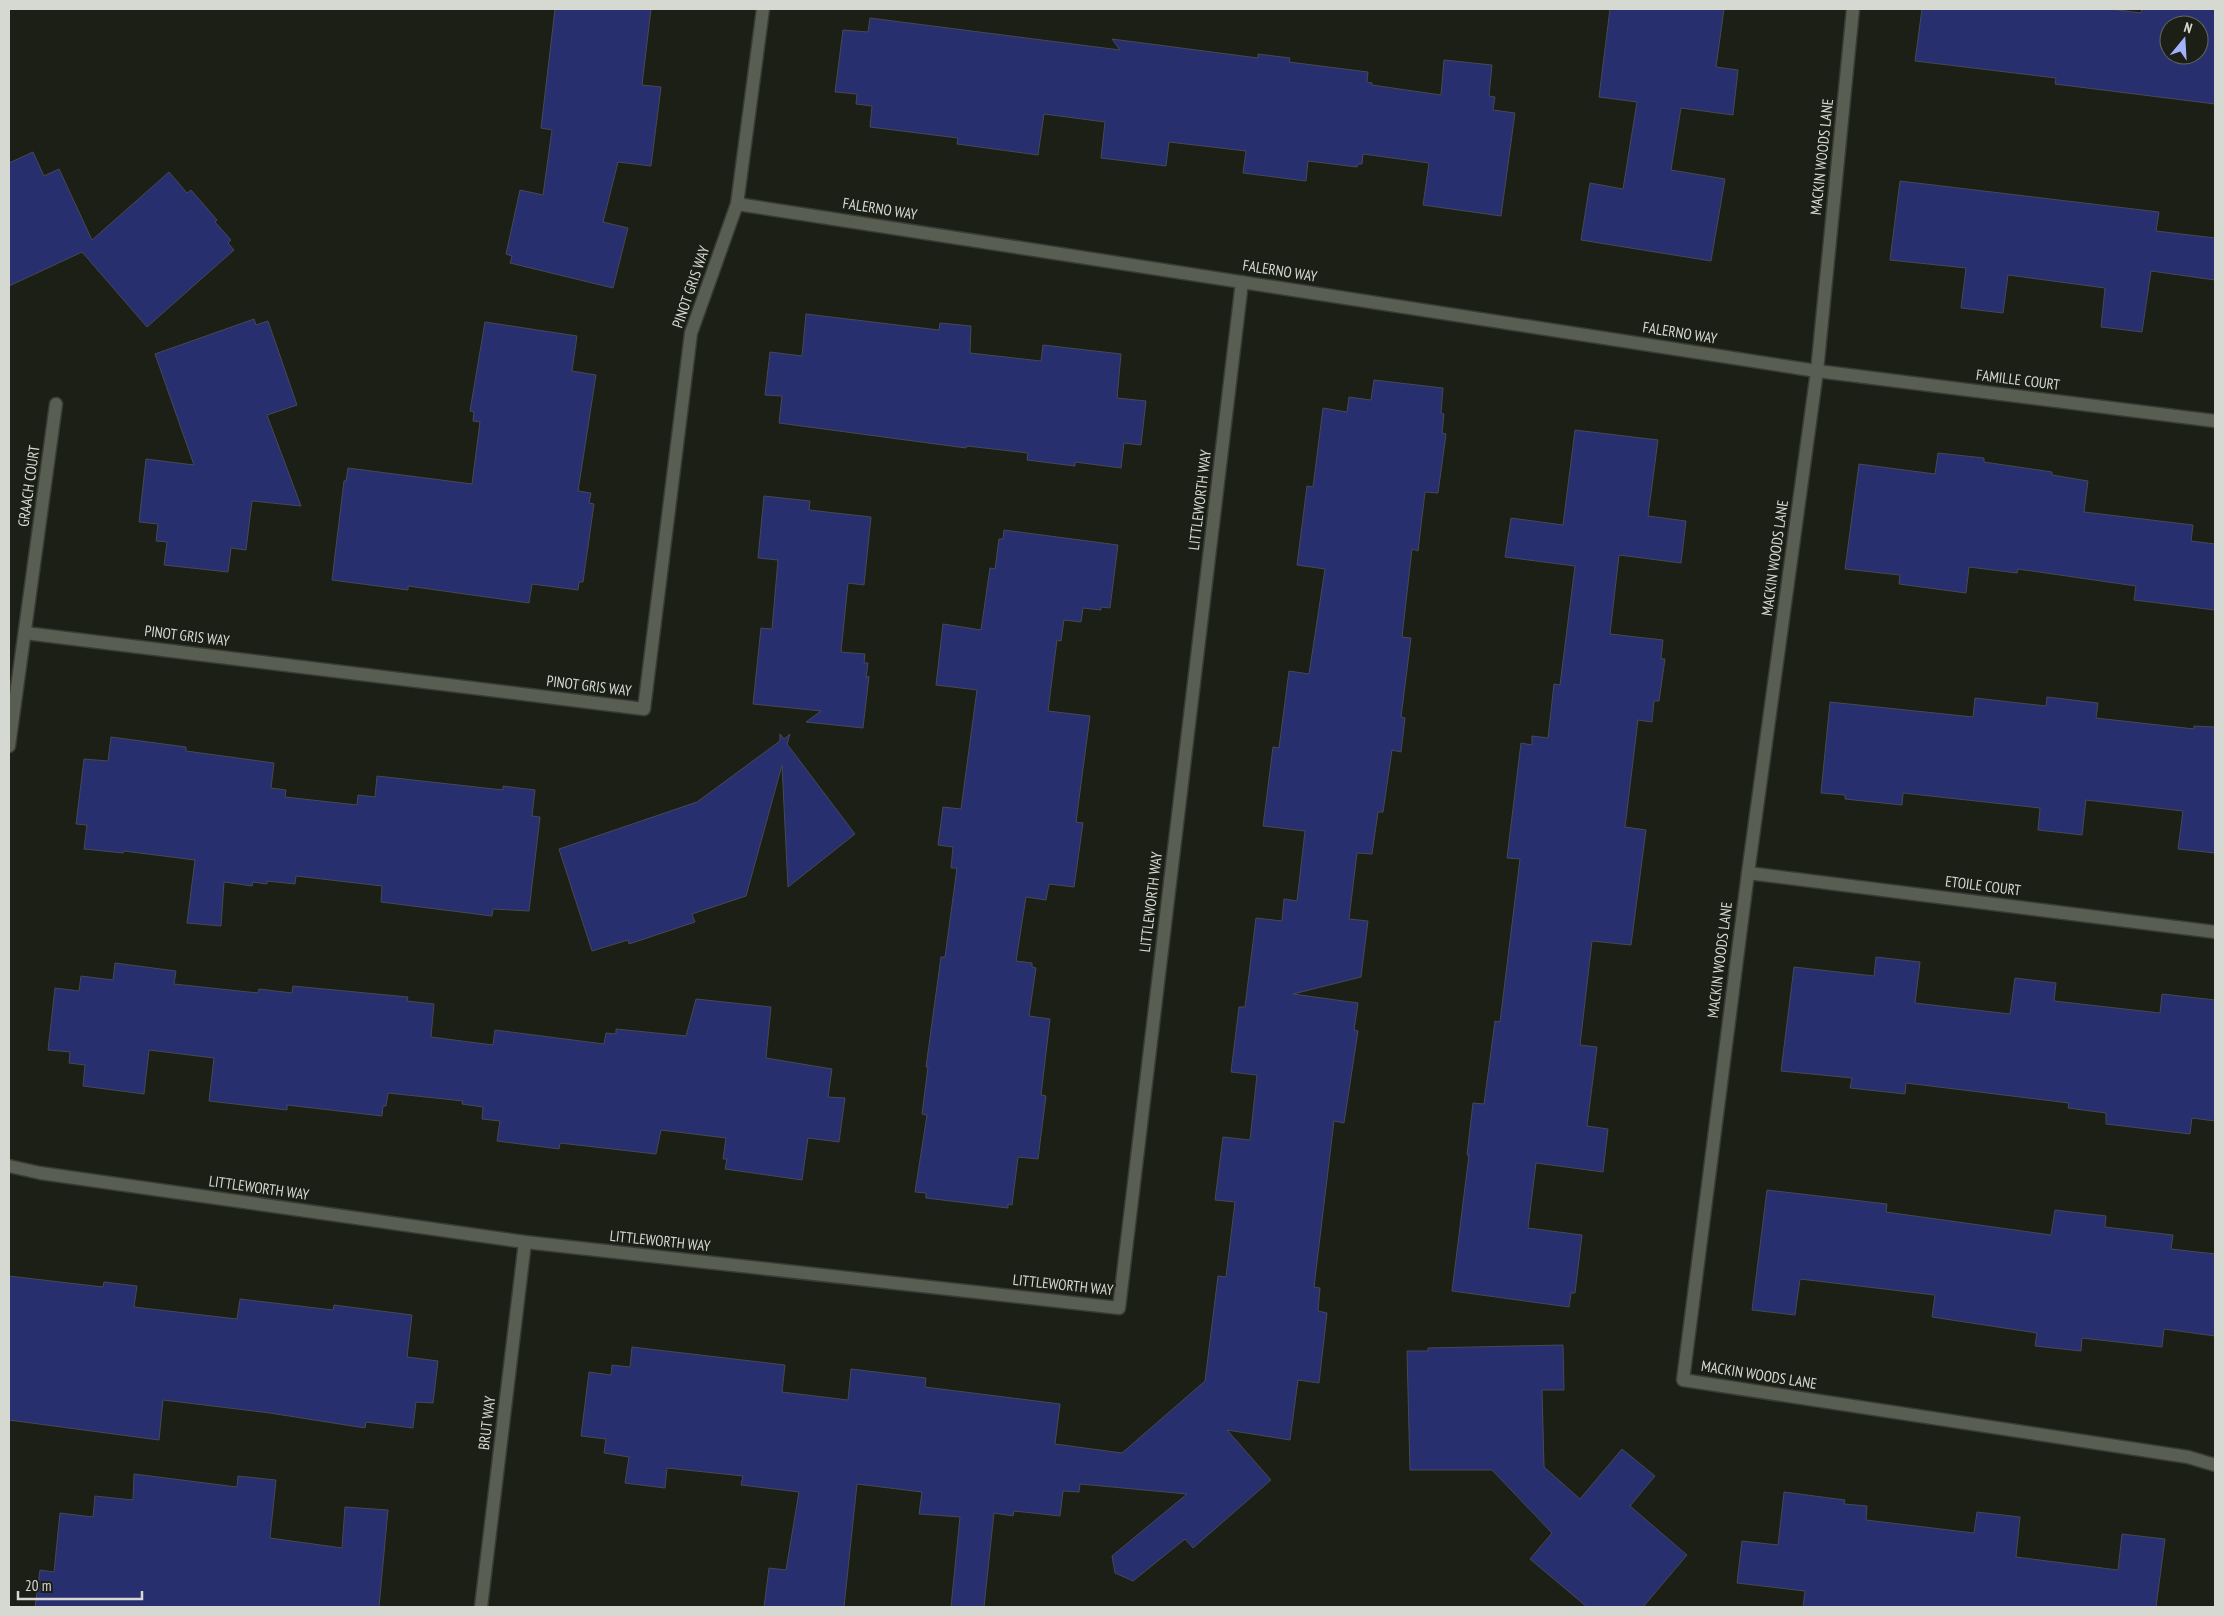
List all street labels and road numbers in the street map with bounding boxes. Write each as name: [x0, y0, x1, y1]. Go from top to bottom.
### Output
street label: MACKIN WOODS LANE: [1806, 98, 1837, 216]
street label: FALERNO WAY: [841, 193, 919, 224]
street label: PINOT GRIS WAY: [668, 243, 714, 330]
street label: FALERNO WAY: [1241, 255, 1319, 286]
street label: FALERNO WAY: [1641, 317, 1719, 348]
street label: FAMILLE COURT: [1975, 365, 2061, 394]
street label: GRAACH COURT: [13, 444, 44, 528]
street label: LITTLEWORTH WAY: [1184, 448, 1215, 551]
street label: MACKIN WOODS LANE: [1757, 499, 1792, 617]
street label: PINOT GRIS WAY: [143, 621, 231, 650]
street label: PINOT GRIS WAY: [545, 671, 633, 700]
street label: LITTLEWORTH WAY: [1135, 850, 1166, 953]
street label: ETOILE COURT: [1944, 871, 2022, 900]
street label: MACKIN WOODS LANE: [1703, 901, 1736, 1019]
street label: LITTLEWORTH WAY: [208, 1171, 311, 1204]
street label: LITTLEWORTH WAY: [609, 1226, 711, 1255]
street label: LITTLEWORTH WAY: [1012, 1270, 1114, 1299]
street label: MACKIN WOODS LANE: [1700, 1356, 1818, 1393]
street label: BRUT WAY: [474, 1395, 499, 1451]

